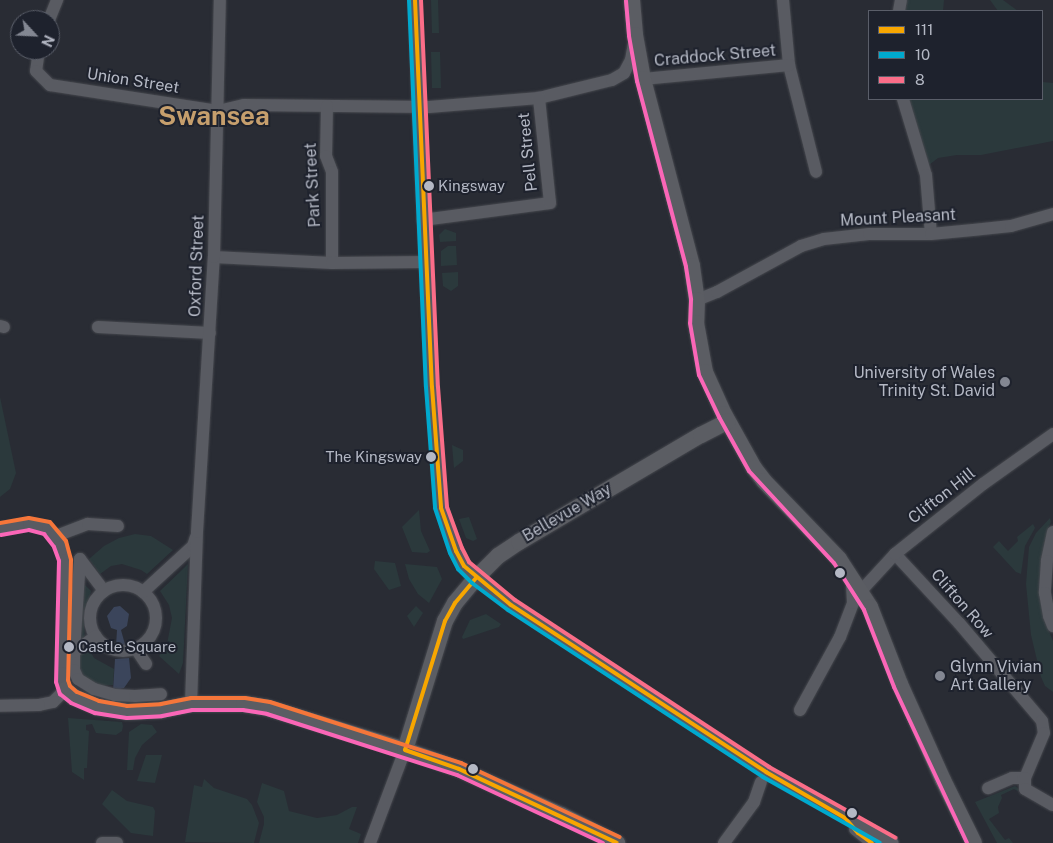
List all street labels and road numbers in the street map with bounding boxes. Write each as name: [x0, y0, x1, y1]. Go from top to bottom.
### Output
street label: Craddock Street: [653, 41, 777, 71]
street label: Union Street: [85, 64, 181, 98]
street label: Pell Street: [514, 112, 542, 192]
street label: Park Street: [301, 142, 325, 228]
street label: Mount Pleasant: [840, 205, 956, 231]
street label: Oxford Street: [186, 215, 208, 317]
street label: Clifton Hill: [905, 464, 979, 528]
street label: Bellevue Way: [519, 480, 615, 546]
street label: Clifton Row: [927, 565, 997, 643]

